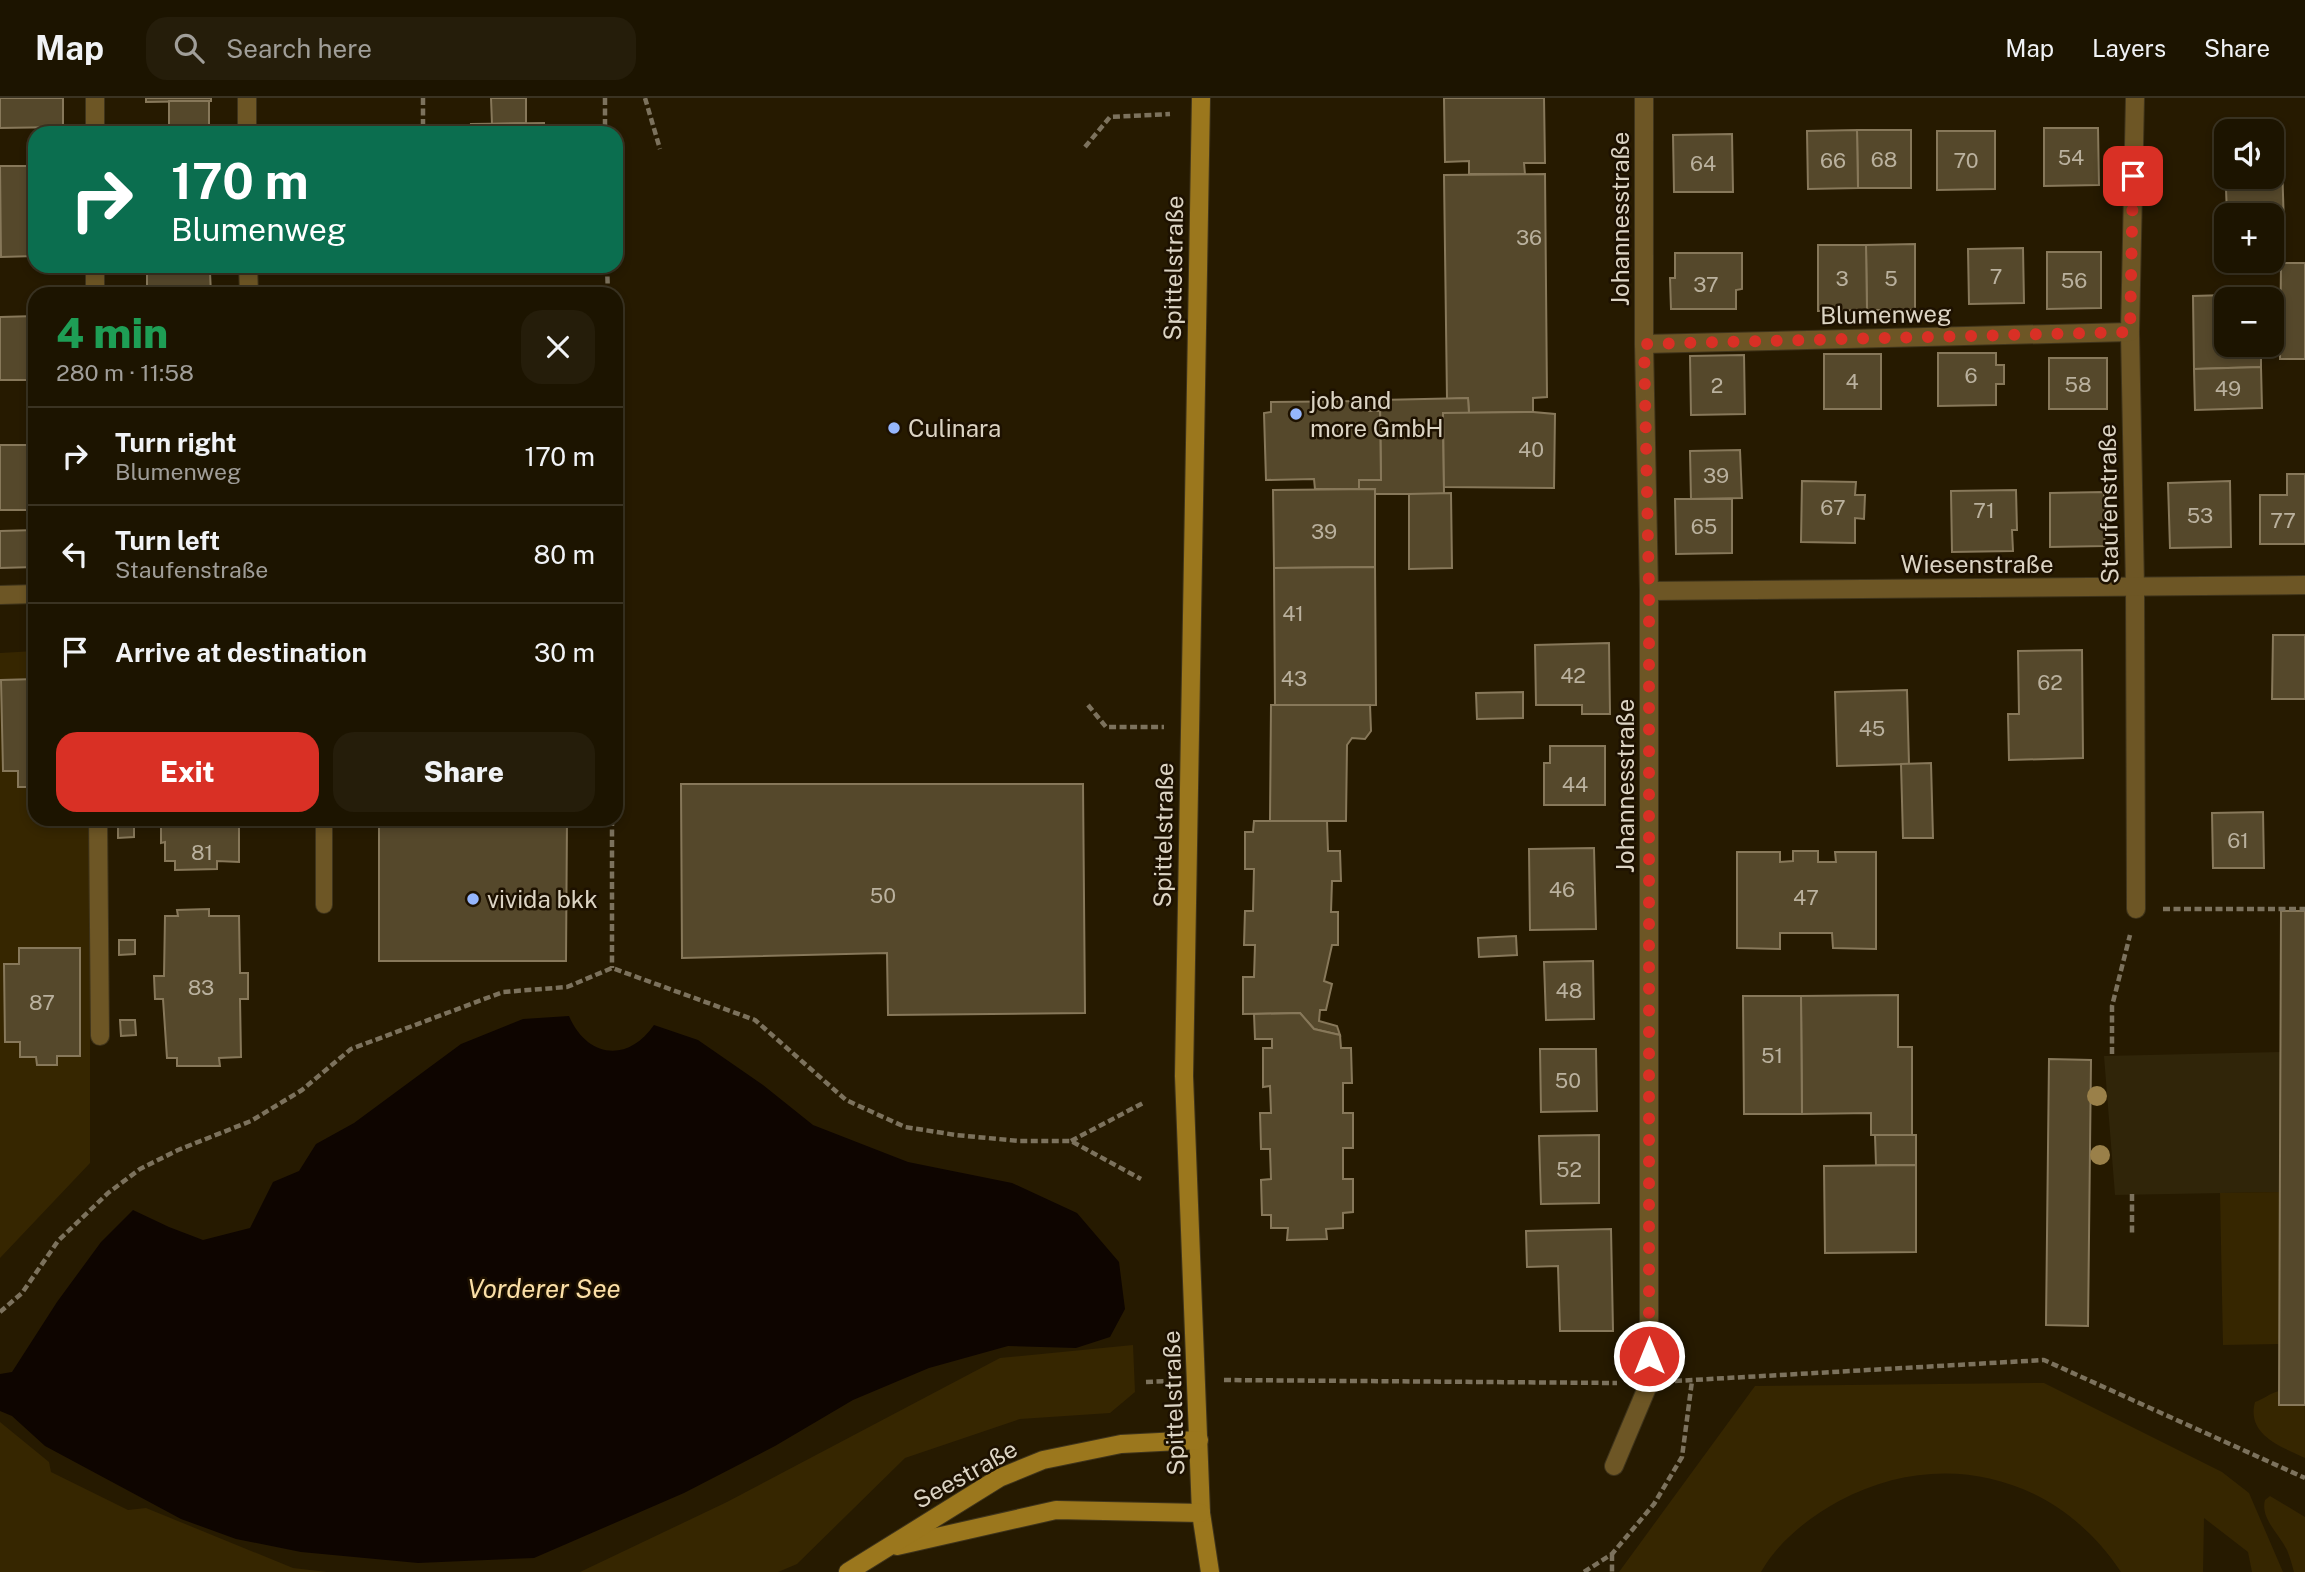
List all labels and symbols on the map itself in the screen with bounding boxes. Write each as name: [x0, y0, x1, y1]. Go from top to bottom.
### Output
street label: Johannesstraße: [1606, 132, 1634, 306]
house number: 54: [2058, 145, 2084, 170]
pin: [2103, 146, 2163, 206]
house number: 68: [1871, 147, 1897, 172]
house number: 66: [1820, 148, 1846, 173]
house number: 70: [1953, 148, 1979, 173]
house number: 64: [1690, 151, 1716, 176]
street label: Spittelstraße: [1158, 195, 1188, 341]
house number: 36: [1516, 225, 1542, 250]
house number: 7: [1990, 264, 2002, 289]
house number: 3: [1835, 266, 1849, 291]
house number: 5: [1884, 266, 1898, 291]
house number: 56: [2061, 268, 2087, 293]
house number: 37: [1693, 272, 1719, 297]
street label: Blumenweg: [1820, 299, 1952, 329]
house number: 6: [1964, 363, 1978, 388]
house number: 4: [1845, 369, 1859, 394]
house number: 58: [2064, 372, 2092, 397]
house number: 2: [1711, 373, 1723, 398]
house number: 49: [2215, 376, 2241, 401]
place label: job and more GmbH: [1309, 386, 1444, 442]
marker: job and more GmbH: [1288, 406, 1304, 422]
place label: Culinara: [908, 414, 1001, 442]
marker: Culinara: [886, 420, 902, 436]
street label: Staufenstraße: [2093, 424, 2123, 584]
house number: 40: [1518, 437, 1544, 462]
house number: 39: [1703, 463, 1729, 488]
house number: 67: [1820, 495, 1846, 520]
house number: 71: [1973, 498, 1995, 523]
house number: 53: [2187, 503, 2213, 528]
house number: 77: [2270, 508, 2296, 533]
house number: 65: [1691, 514, 1717, 539]
house number: 39: [1311, 519, 1337, 544]
street label: Wiesenstraße: [1901, 550, 2053, 578]
house number: 41: [1282, 601, 1304, 626]
house number: 42: [1560, 663, 1586, 688]
house number: 43: [1281, 666, 1307, 691]
house number: 62: [2037, 670, 2063, 695]
street label: Johannesstraße: [1611, 699, 1639, 873]
house number: 45: [1859, 716, 1885, 741]
street label: Spittelstraße: [1148, 762, 1178, 908]
house number: 44: [1562, 772, 1588, 797]
house number: 61: [2227, 828, 2249, 853]
house number: 81: [191, 840, 213, 865]
house number: 46: [1549, 877, 1575, 902]
house number: 50: [870, 883, 896, 908]
place label: vivida bkk: [487, 885, 598, 913]
house number: 47: [1793, 885, 1819, 910]
marker: vivida bkk: [465, 891, 481, 907]
house number: 83: [188, 975, 214, 1000]
house number: 48: [1556, 978, 1582, 1003]
house number: 87: [29, 990, 55, 1015]
house number: 51: [1761, 1043, 1783, 1068]
house number: 50: [1555, 1068, 1581, 1093]
house number: 52: [1556, 1157, 1582, 1182]
water label: Vorderer See: [467, 1273, 621, 1304]
position arrow: [1612, 1319, 1686, 1393]
street label: Spittelstraße: [1156, 1330, 1190, 1476]
street label: Seestraße: [908, 1434, 1022, 1514]

